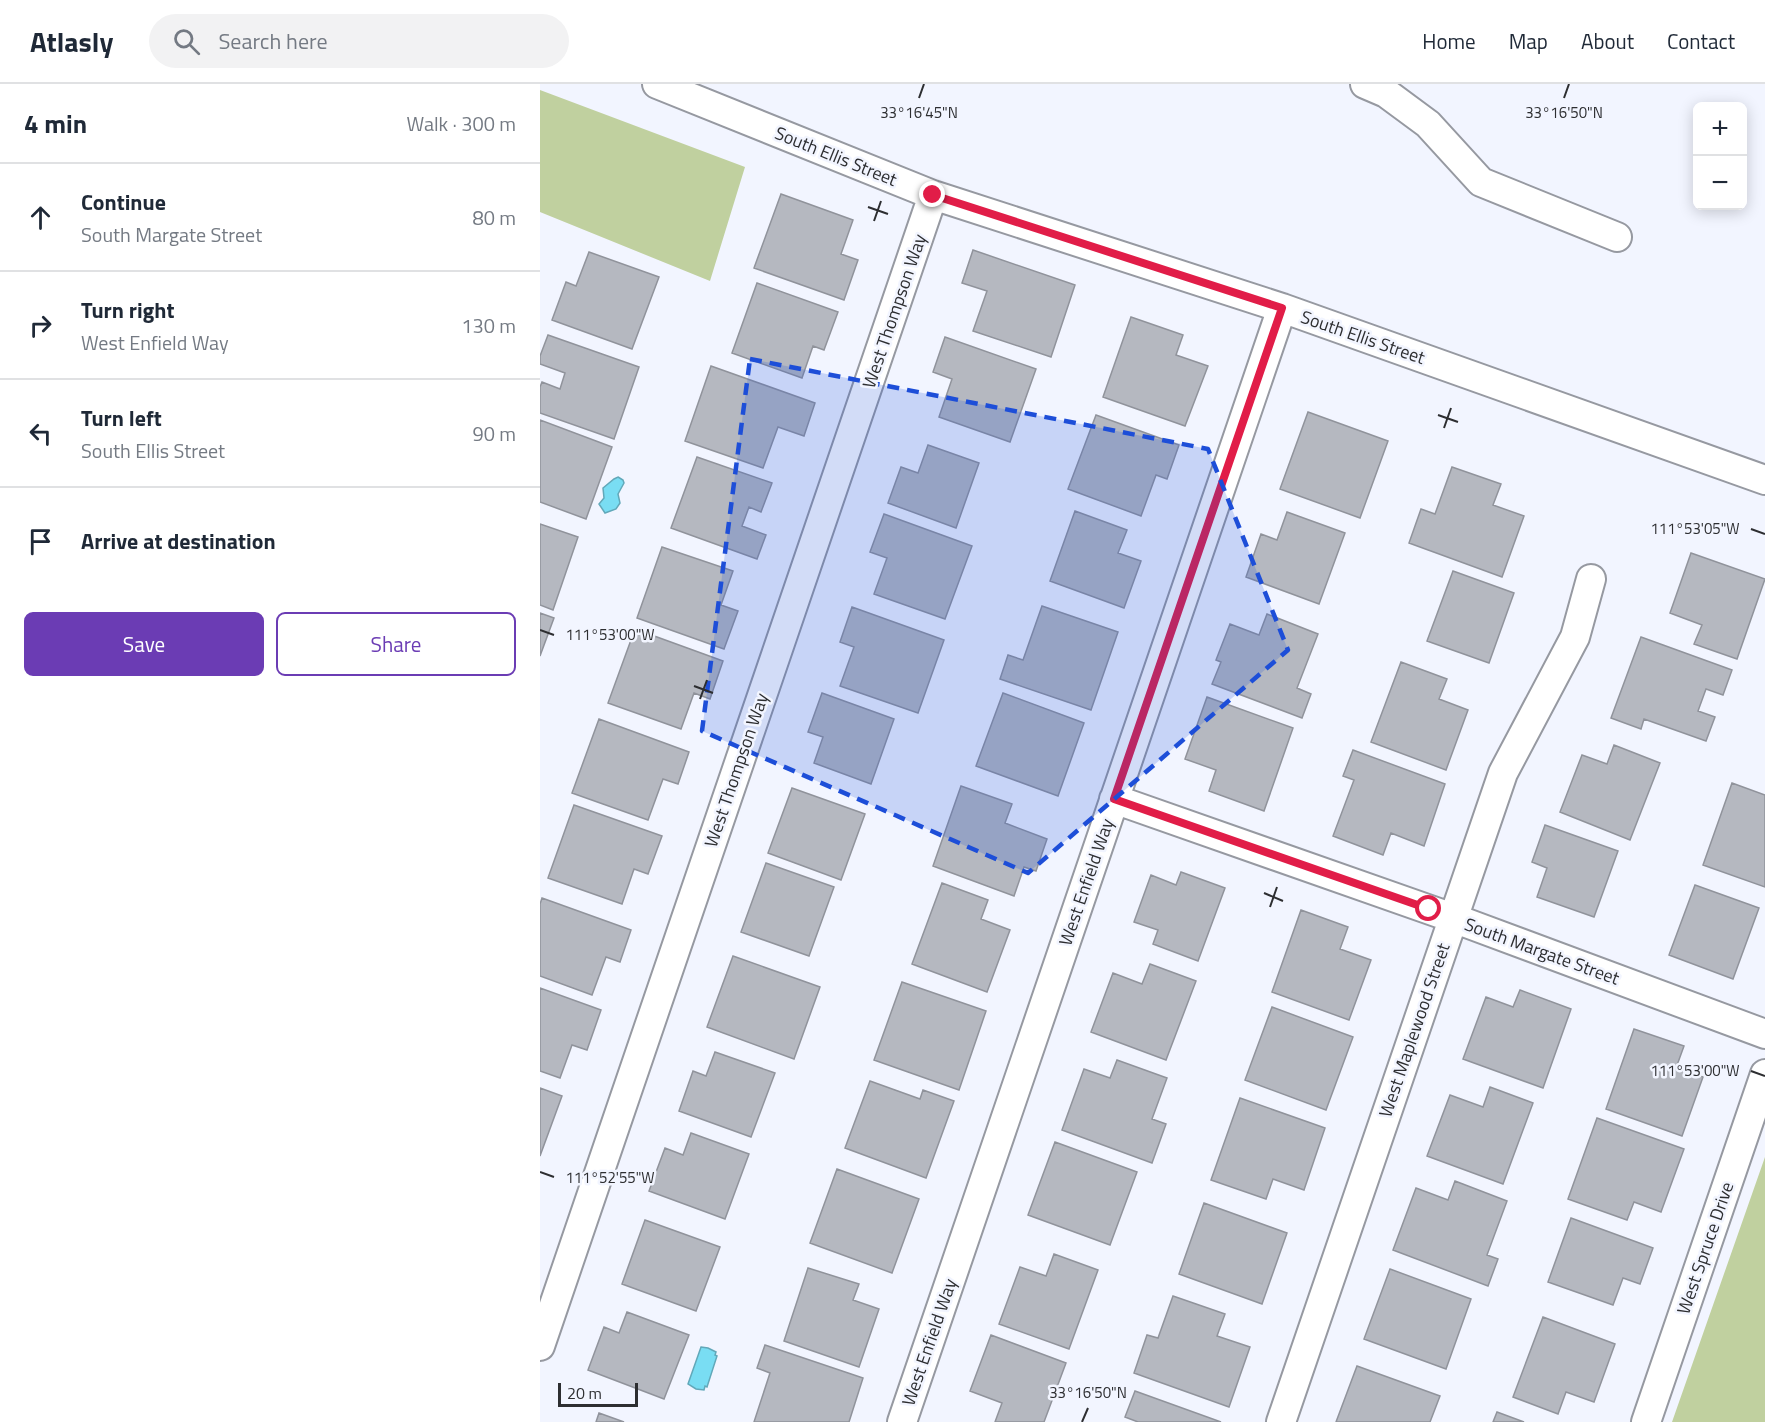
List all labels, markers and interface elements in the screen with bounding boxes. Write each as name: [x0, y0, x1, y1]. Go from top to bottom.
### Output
search box: [149, 14, 569, 68]
text: Atlasly: [30, 20, 113, 63]
text: Search here: [218, 24, 328, 58]
icon: search: [170, 25, 203, 58]
text: Home: [1422, 25, 1476, 57]
text: Map: [1509, 25, 1548, 57]
text: About: [1581, 25, 1634, 57]
text: Contact: [1667, 25, 1735, 57]
text: 33°16'45"N: [880, 101, 958, 124]
text: 33°16'50"N: [1525, 101, 1603, 124]
map controls: [1693, 102, 1747, 210]
button: +: [1693, 102, 1747, 156]
text: 4 min: [24, 104, 87, 143]
text: Walk · 300 m: [407, 108, 516, 139]
street label: South Ellis Street: [771, 119, 902, 193]
button: −: [1693, 156, 1747, 210]
route end: [919, 181, 945, 207]
text: Continue: [81, 185, 166, 219]
icon: ahead: [24, 201, 57, 234]
text: 80 m: [472, 202, 516, 233]
text: South Margate Street: [81, 219, 262, 250]
street label: West Thompson Way: [855, 230, 933, 392]
text: Turn right: [81, 293, 175, 327]
street label: South Ellis Street: [1297, 303, 1429, 371]
icon: right: [24, 309, 57, 342]
text: 130 m: [461, 310, 516, 341]
text: West Enfield Way: [81, 327, 229, 358]
text: Turn left: [81, 401, 162, 435]
icon: left: [24, 417, 57, 450]
text: 90 m: [472, 418, 516, 449]
text: South Ellis Street: [81, 435, 225, 466]
text: 111°53'05"W: [1650, 517, 1740, 540]
text: Arrive at destination: [81, 524, 276, 558]
icon: arrive: [24, 525, 57, 558]
button: Save: [24, 612, 264, 676]
button: Share: [276, 612, 516, 676]
text: 111°53'00"W: [565, 623, 655, 646]
street label: West Thompson Way: [697, 689, 775, 851]
street label: West Enfield Way: [1052, 815, 1120, 949]
route start: [1415, 895, 1441, 921]
street label: South Margate Street: [1461, 910, 1624, 992]
street label: West Maplewood Street: [1372, 939, 1457, 1121]
text: 111°53'00"W: [1650, 1059, 1740, 1082]
text: 111°52'55"W: [565, 1166, 655, 1189]
street label: West Spruce Drive: [1670, 1178, 1740, 1318]
street label: West Enfield Way: [895, 1275, 963, 1409]
scale bar: [558, 1380, 638, 1408]
text: 20 m: [567, 1381, 602, 1405]
text: 33°16'50"N: [1049, 1381, 1127, 1404]

